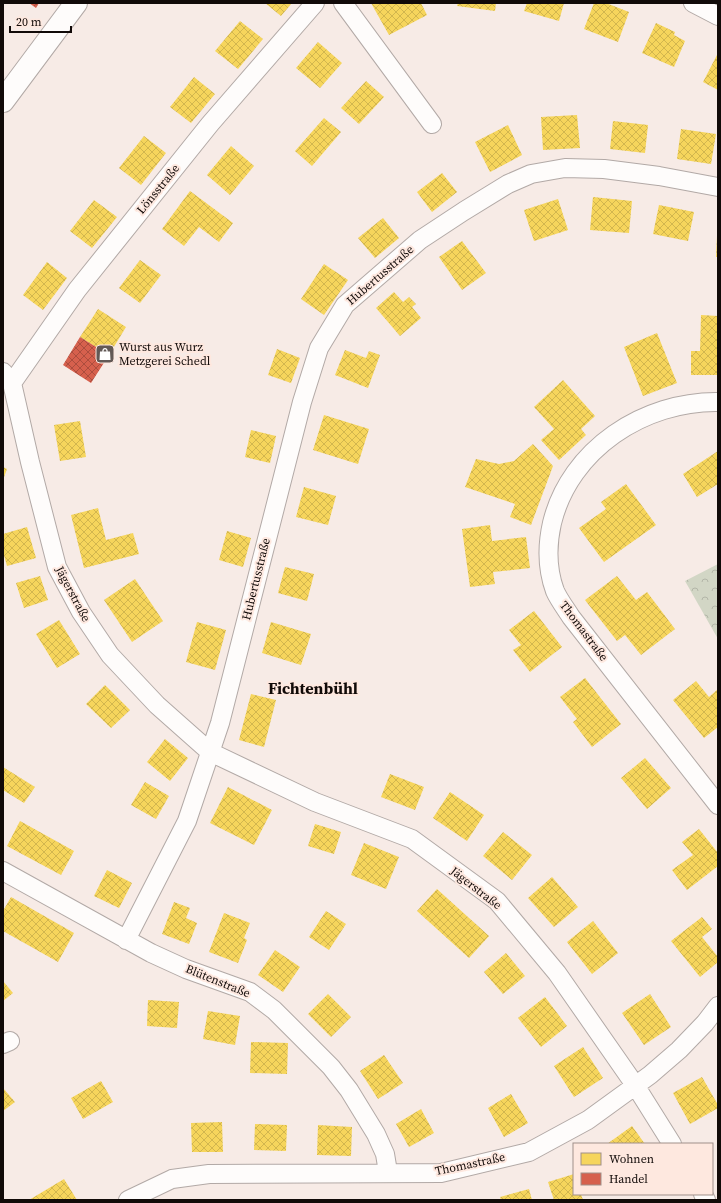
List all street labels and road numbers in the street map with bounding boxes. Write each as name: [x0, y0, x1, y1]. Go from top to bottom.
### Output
street label: Lönsstraße: [133, 161, 183, 217]
street label: Hubertusstraße: [343, 241, 417, 309]
street label: Hubertusstraße: [238, 536, 274, 622]
street label: Jägerstraße: [51, 563, 94, 625]
street label: Thomastraße: [556, 598, 612, 664]
street label: Jägerstraße: [446, 862, 505, 913]
street label: Blütenstraße: [183, 961, 253, 1001]
street label: Thomastraße: [433, 1149, 507, 1179]

